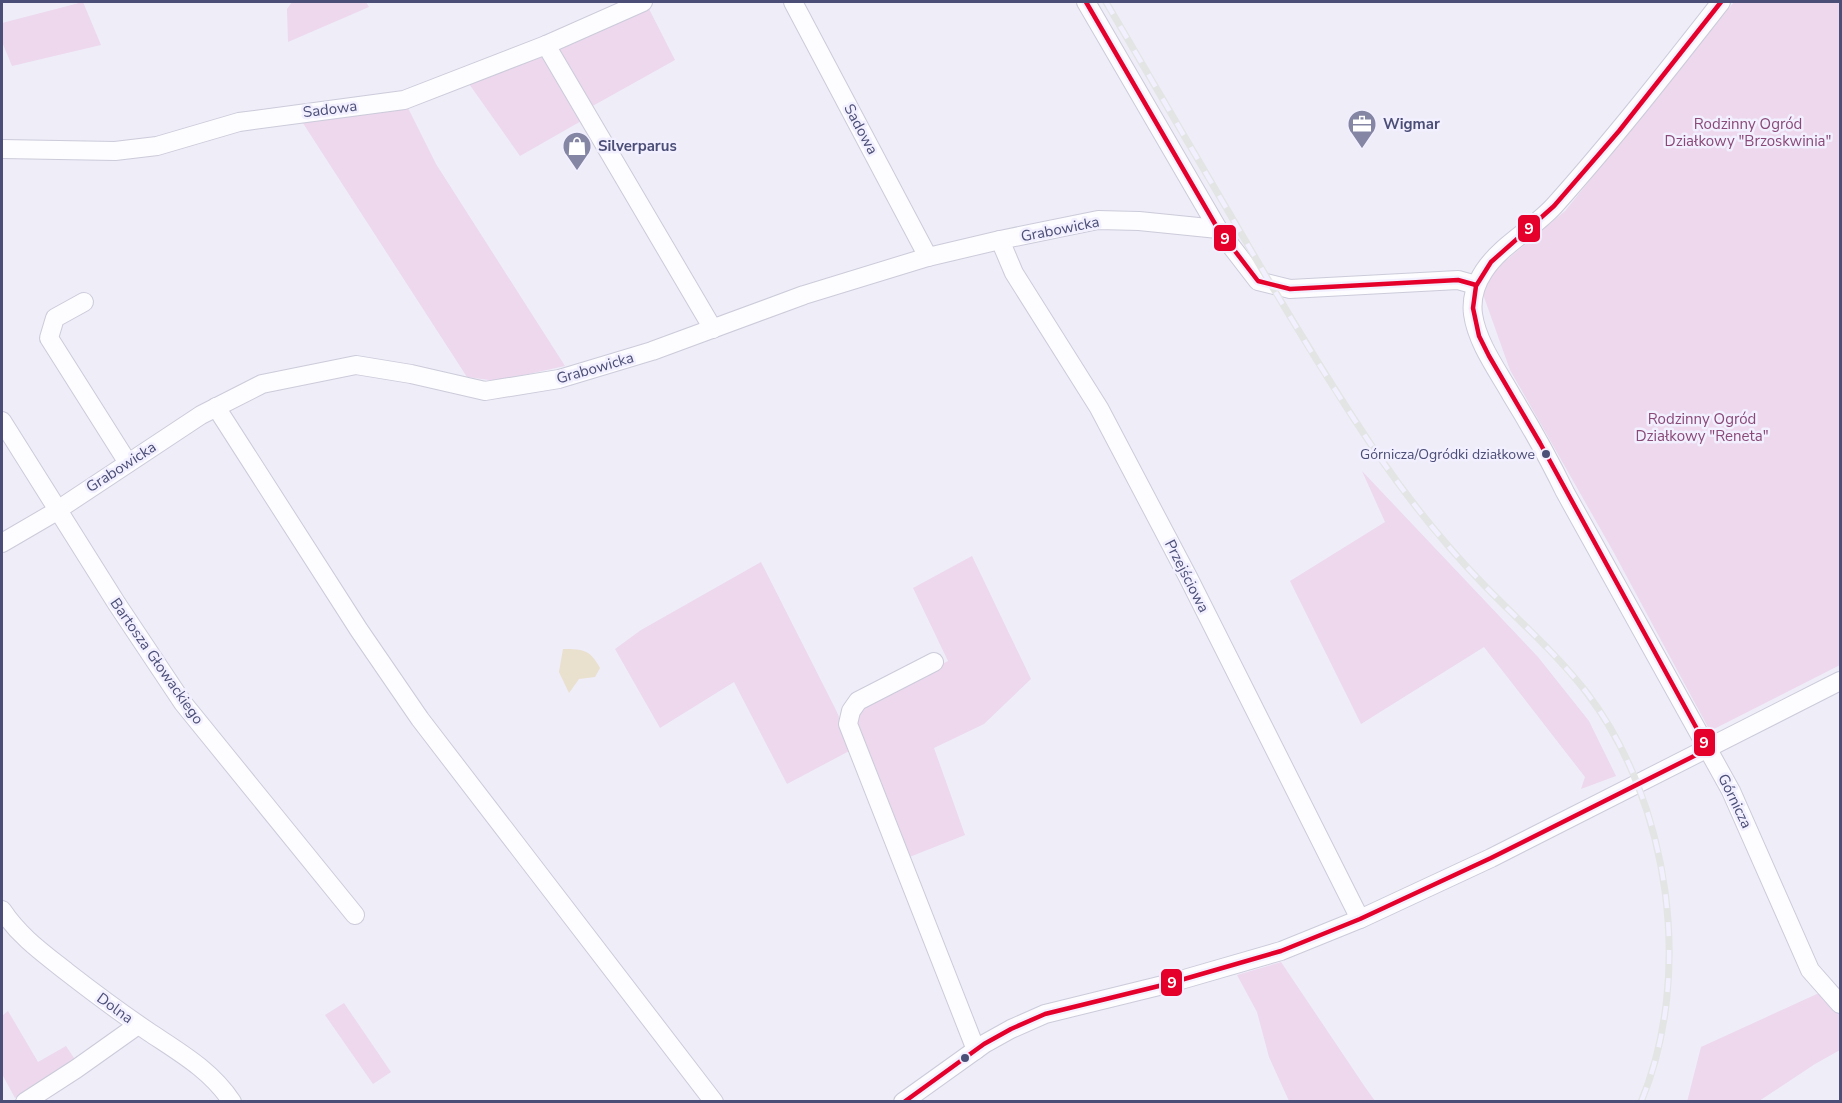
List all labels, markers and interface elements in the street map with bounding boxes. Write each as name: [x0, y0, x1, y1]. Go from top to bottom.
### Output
street label: Sadowa: [302, 96, 358, 122]
street label: Sadowa: [839, 100, 883, 158]
office icon: Wigmar: [1346, 108, 1378, 150]
place label: Wigmar: [1383, 114, 1440, 134]
park label: Rodzinny Ogród Działkowy "Brzoskwinia": [1665, 114, 1831, 151]
shop icon: Silverparus: [561, 130, 593, 172]
place label: Silverparus: [598, 136, 677, 156]
street label: Grabowicka: [1019, 212, 1101, 246]
line badge: 9: [1517, 214, 1541, 243]
text: 9: [1524, 218, 1534, 240]
line badge: 9: [1213, 224, 1237, 252]
text: 9: [1220, 228, 1230, 250]
street label: Grabowicka: [554, 347, 636, 389]
park label: Rodzinny Ogród Działkowy "Reneta": [1635, 409, 1769, 446]
street label: Grabowicka: [82, 437, 160, 497]
place label: Górnicza/Ogródki działkowe: [1360, 445, 1535, 464]
marker: Górnicza/Ogródki działkowe: [1540, 448, 1552, 460]
street label: Przejściowa: [1160, 536, 1214, 616]
street label: Bartosza Głowackiego: [106, 594, 208, 728]
line badge: 9: [1693, 728, 1716, 757]
text: 9: [1699, 732, 1709, 754]
street label: Górnicza: [1713, 770, 1757, 832]
line badge: 9: [1160, 968, 1183, 997]
text: 9: [1167, 972, 1177, 994]
street label: Dolna: [93, 988, 137, 1028]
unlabelled marker: [959, 1052, 971, 1064]

